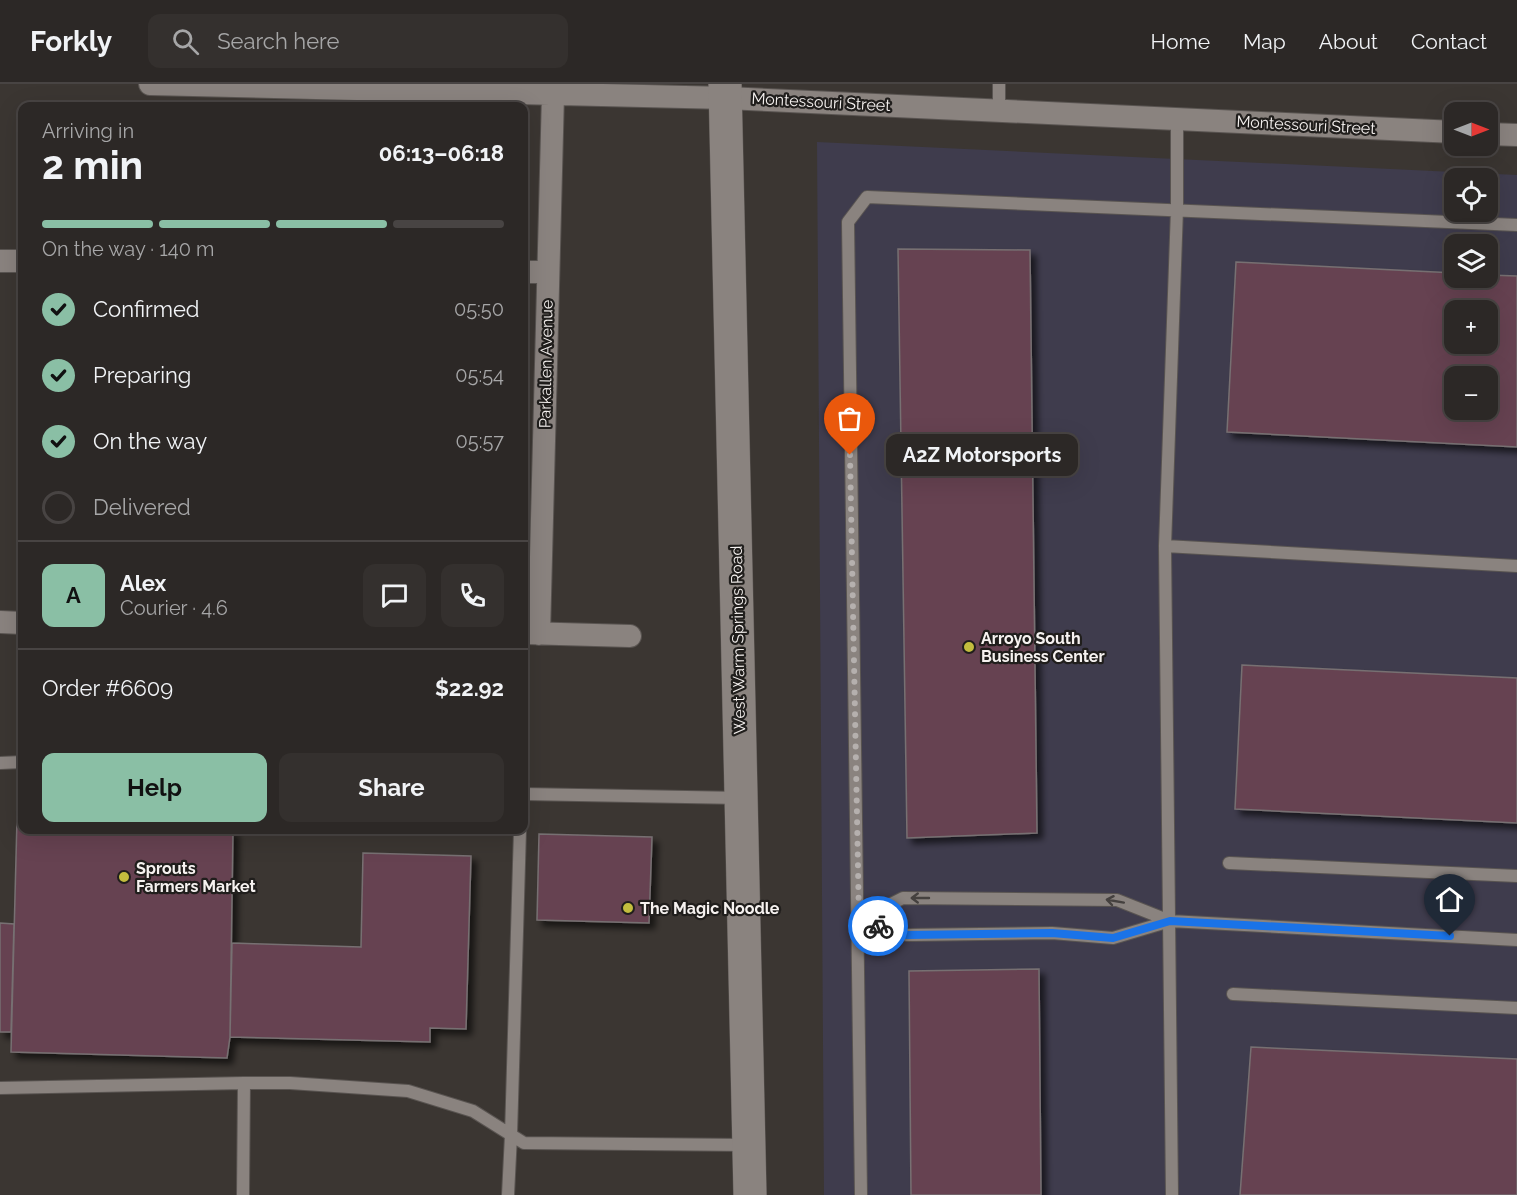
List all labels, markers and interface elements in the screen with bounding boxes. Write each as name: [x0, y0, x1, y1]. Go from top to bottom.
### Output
search box: [148, 14, 568, 68]
text: Forkly: [30, 25, 112, 58]
icon: search: [169, 25, 202, 58]
text: Search here: [217, 28, 339, 54]
text: Home: [1151, 29, 1210, 54]
text: Map: [1243, 29, 1286, 54]
text: About: [1319, 29, 1378, 54]
text: Contact: [1411, 29, 1487, 54]
street label: Montessouri Street: [751, 89, 892, 115]
north arrow: [1444, 102, 1498, 156]
map controls: [1444, 102, 1498, 420]
street label: Montessouri Street: [1236, 112, 1377, 138]
text: Arriving in: [42, 119, 134, 143]
text: 06:13–06:18: [379, 140, 504, 166]
text: 2 min: [42, 142, 143, 188]
button: locate: [1444, 168, 1498, 222]
button: layers: [1444, 234, 1498, 288]
text: On the way · 140 m: [42, 237, 214, 261]
icon: check: [42, 293, 75, 326]
text: Confirmed: [93, 296, 200, 322]
text: 05:50: [454, 297, 504, 321]
street label: Parkallen Avenue: [535, 300, 557, 428]
button: +: [1444, 300, 1498, 354]
icon: check: [42, 359, 75, 392]
text: Preparing: [93, 362, 191, 388]
text: 05:54: [455, 363, 504, 387]
button: −: [1444, 366, 1498, 420]
pin: [824, 393, 875, 455]
icon: bag: [833, 402, 866, 435]
icon: check: [42, 425, 75, 458]
text: On the way: [93, 428, 207, 454]
text: 05:57: [456, 429, 504, 453]
callout: A2Z Motorsports: [886, 434, 1078, 476]
text: A2Z Motorsports: [903, 443, 1061, 467]
text: Delivered: [93, 494, 191, 520]
street label: West Warm Springs Road: [727, 545, 749, 735]
button: chat: [363, 564, 426, 627]
button: phone: [441, 564, 504, 627]
text: Alex: [120, 570, 166, 596]
text: A: [66, 582, 81, 608]
text: Courier · 4.6: [120, 596, 228, 620]
place label: Arroyo South Business Center: [981, 629, 1105, 666]
marker: Arroyo South Business Center: [962, 640, 976, 654]
text: Order #6609: [42, 675, 173, 701]
text: $22.92: [435, 675, 504, 701]
button: Help: [42, 753, 267, 822]
button: Share: [279, 753, 504, 822]
place label: Sprouts Farmers Market: [136, 859, 256, 896]
marker: Sprouts Farmers Market: [117, 870, 131, 884]
pin: [1424, 874, 1475, 936]
icon: home: [1433, 883, 1466, 916]
one-way arrow: [911, 892, 931, 904]
courier: [848, 896, 908, 956]
one-way arrow: [1106, 896, 1125, 907]
place label: The Magic Noodle: [640, 899, 780, 918]
marker: The Magic Noodle: [621, 901, 635, 915]
icon: bike: [862, 910, 895, 943]

